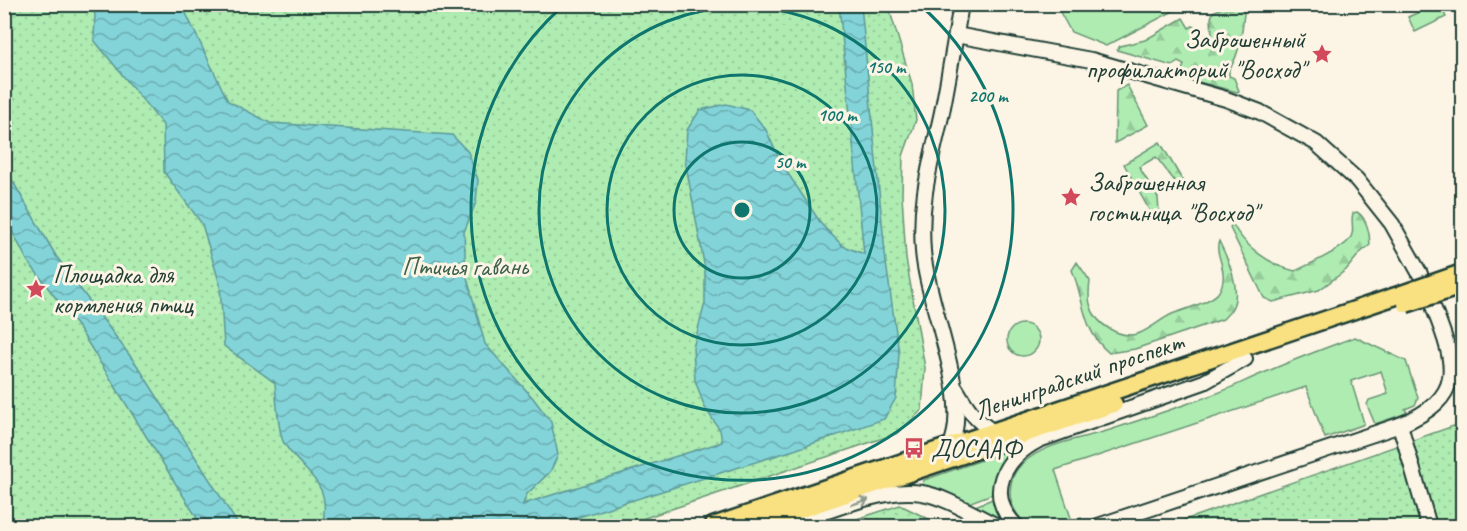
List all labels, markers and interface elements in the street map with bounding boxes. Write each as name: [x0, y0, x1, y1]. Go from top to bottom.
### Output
place label: Заброшенный профилакторий "Восход": [1086, 23, 1310, 86]
place icon: Заброшенный профилакторий "Восход": [1310, 42, 1334, 66]
text: 150 m: [867, 56, 907, 78]
text: 200 m: [969, 85, 1009, 107]
text: 100 m: [818, 104, 858, 126]
text: 50 m: [775, 151, 807, 173]
place label: Заброшенная гостиница "Восход": [1088, 166, 1263, 229]
place icon: Заброшенная гостиница "Восход": [1059, 185, 1083, 209]
centre of rings: [732, 200, 752, 220]
park label: Птичья гавань: [402, 250, 530, 283]
place label: Площадка для кормления птиц: [53, 258, 194, 321]
place icon: Площадка для кормления птиц: [24, 277, 48, 301]
street label: Ленинградский проспект: [970, 324, 1189, 427]
place label: ДОСААФ: [931, 432, 1023, 465]
bus stop icon: ДОСААФ: [902, 436, 926, 460]
one-way arrow: [850, 495, 869, 506]

